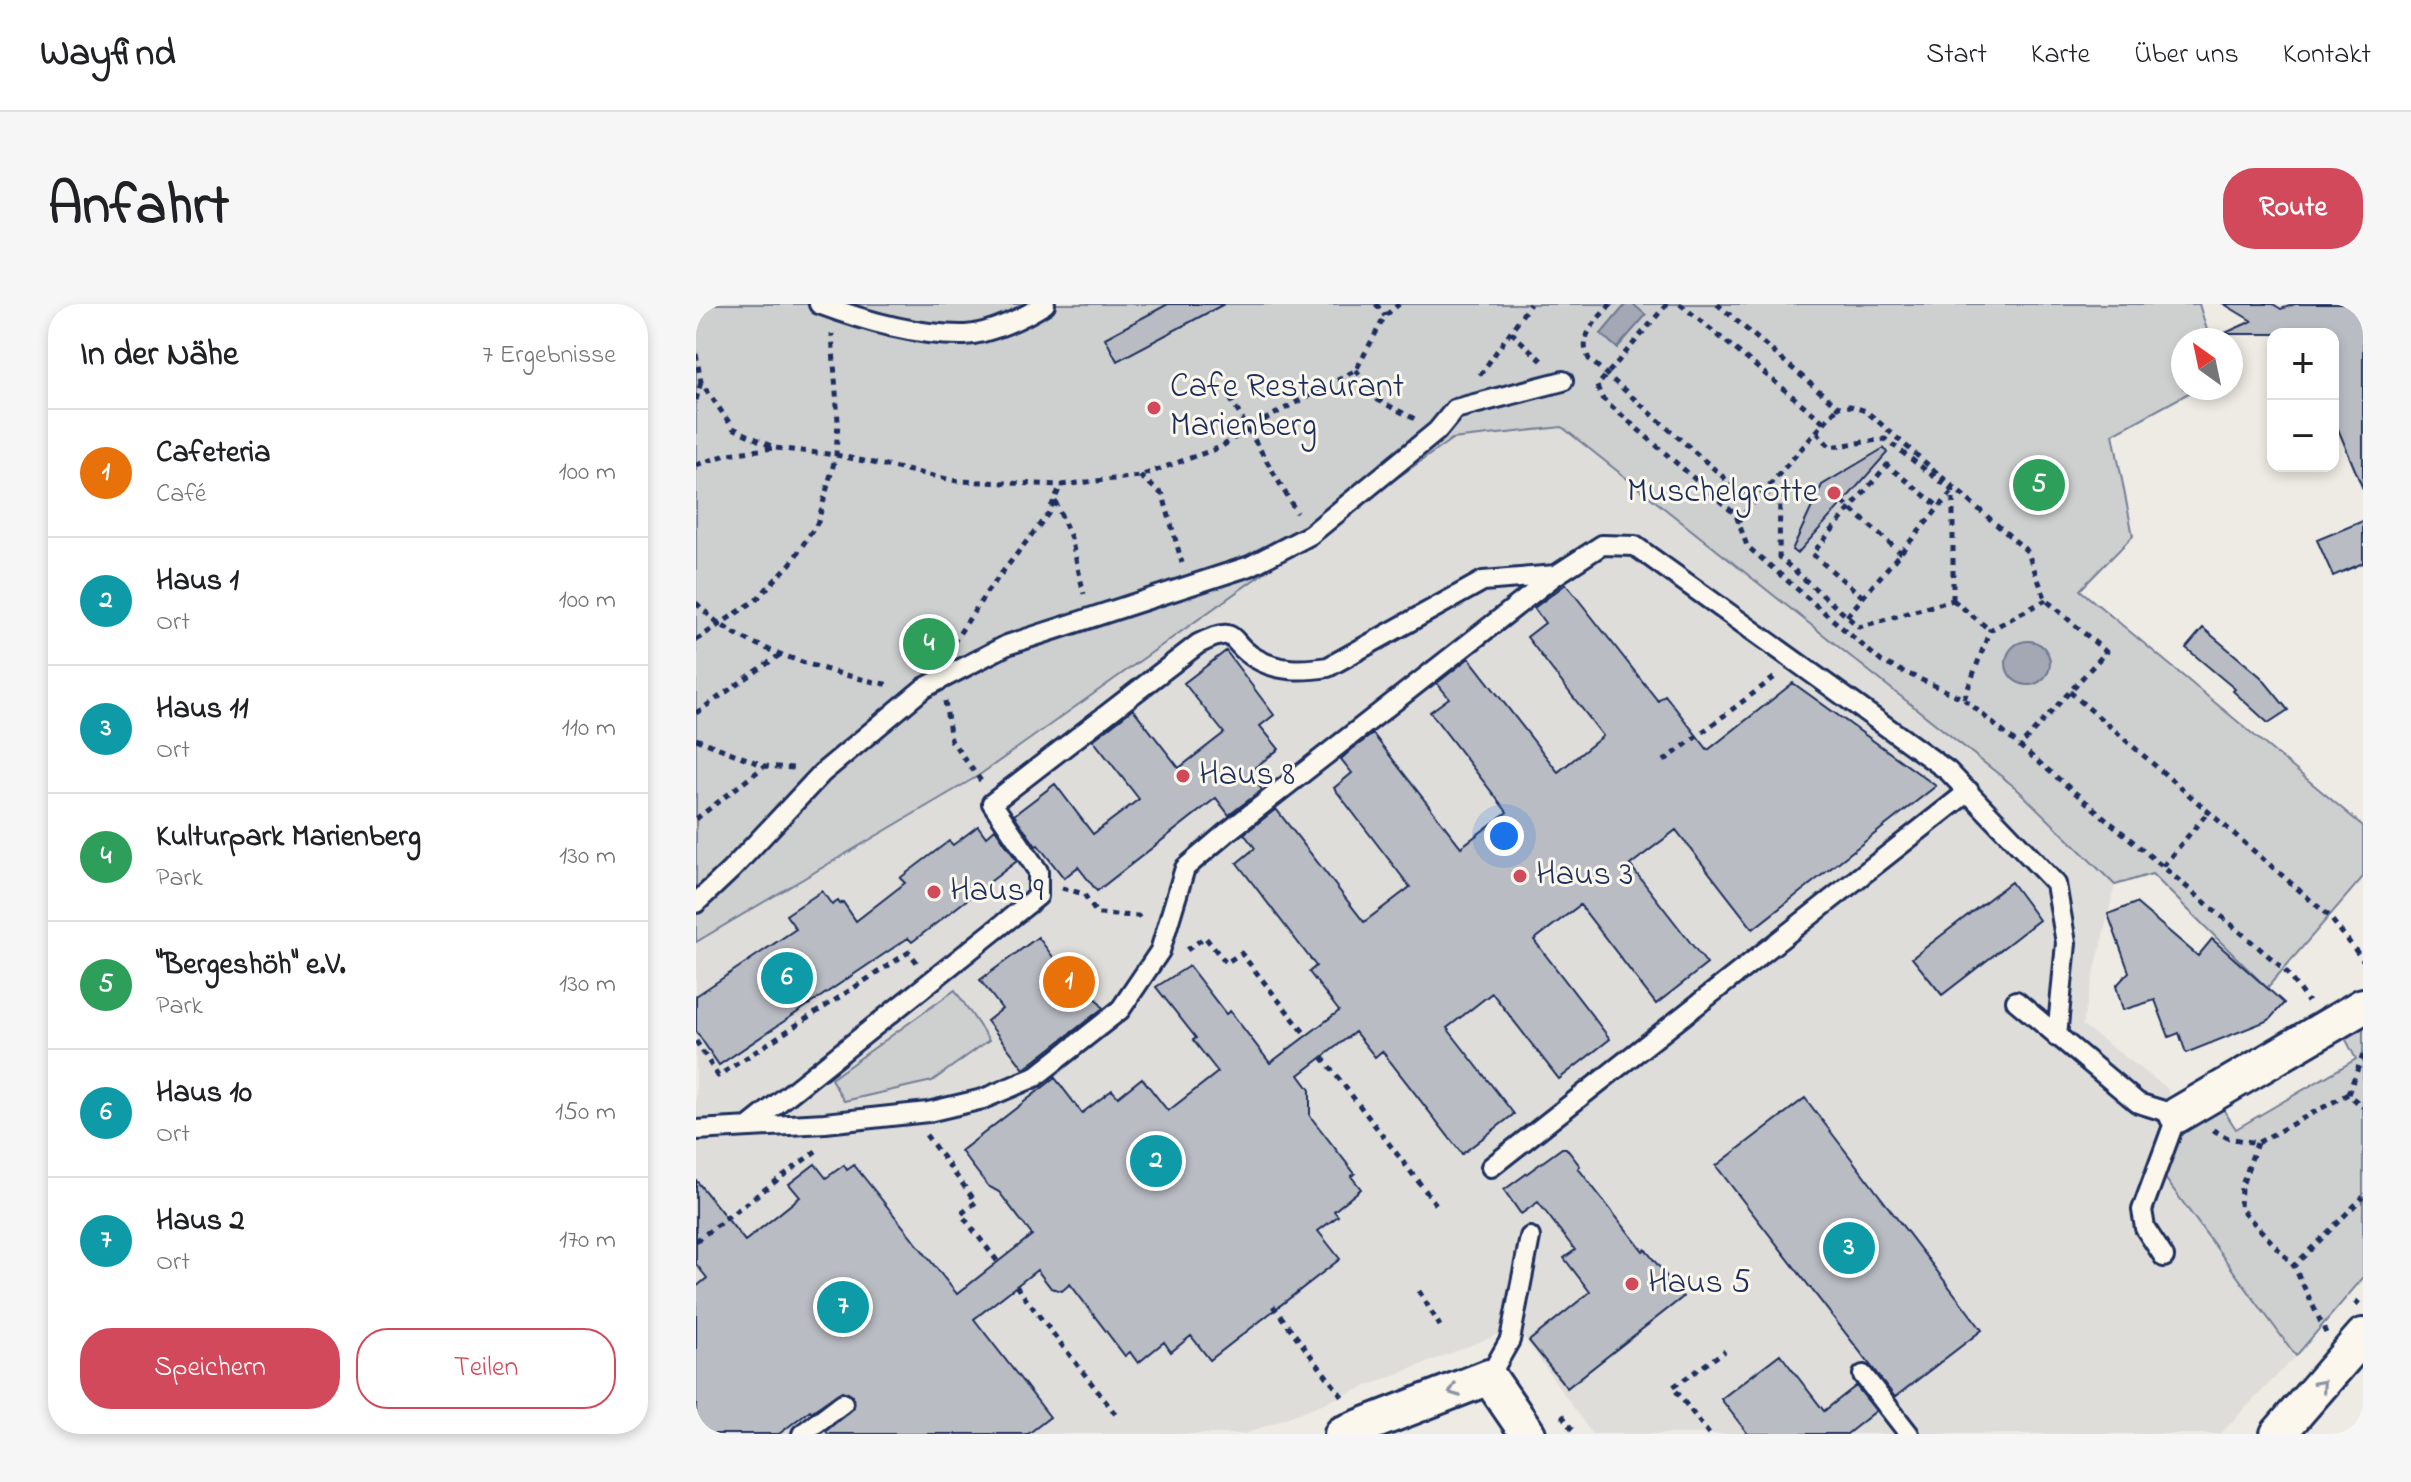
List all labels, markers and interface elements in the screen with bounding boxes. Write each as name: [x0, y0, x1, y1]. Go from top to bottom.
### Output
text: Wayfind: [40, 27, 176, 83]
text: Start: [1926, 35, 1987, 76]
text: Karte: [2031, 35, 2090, 76]
text: Über uns: [2134, 35, 2239, 76]
text: Kontakt: [2283, 35, 2371, 76]
text: Anfahrt: [48, 168, 229, 249]
button: Route: [2223, 168, 2363, 249]
north arrow: [2171, 328, 2243, 400]
map controls: [2267, 328, 2339, 472]
button: +: [2267, 328, 2339, 400]
text: In der Nähe: [80, 331, 238, 381]
text: 7 Ergebnisse: [482, 337, 616, 375]
place label: Cafe Restaurant Marienberg: [1170, 363, 1404, 452]
marker: Cafe Restaurant Marienberg: [1145, 399, 1163, 417]
button: −: [2267, 400, 2339, 472]
text: Cafeteria: [156, 432, 270, 476]
text: 1: [102, 454, 110, 492]
text: 100 m: [559, 454, 616, 492]
pin: 5: [2013, 455, 2065, 515]
place label: Muschelgrotte: [1627, 468, 1819, 518]
text: Café: [156, 476, 206, 514]
marker: Muschelgrotte: [1825, 484, 1843, 502]
text: Haus 1: [156, 560, 239, 604]
text: 2: [100, 582, 112, 620]
text: 100 m: [559, 582, 616, 620]
text: Ort: [156, 604, 190, 642]
pin: 4: [903, 614, 955, 674]
text: Haus 11: [156, 688, 249, 732]
text: 3: [101, 710, 111, 748]
text: 110 m: [562, 710, 616, 748]
text: Ort: [156, 732, 190, 770]
place label: Haus 8: [1199, 751, 1295, 801]
marker: Haus 8: [1174, 767, 1192, 785]
text: Kulturpark Marienberg: [156, 816, 421, 860]
your location: [1484, 816, 1524, 856]
text: 4: [101, 838, 111, 876]
text: 130 m: [559, 838, 616, 876]
place label: Haus 3: [1536, 851, 1633, 901]
text: Park: [156, 860, 203, 898]
place label: Haus 9: [950, 867, 1044, 917]
marker: Haus 3: [1511, 867, 1529, 885]
marker: Haus 9: [925, 883, 943, 901]
text: "Bergeshöh" e.V.: [156, 944, 346, 988]
pin: 6: [761, 948, 813, 1008]
pin: 1: [1043, 952, 1095, 1012]
text: 5: [99, 966, 113, 1004]
text: 130 m: [559, 966, 616, 1004]
text: Park: [156, 988, 203, 1026]
text: Haus 10: [156, 1072, 252, 1116]
text: 6: [100, 1094, 112, 1132]
text: 150 m: [555, 1094, 616, 1132]
text: Ort: [156, 1116, 190, 1154]
pin: 2: [1130, 1131, 1182, 1191]
text: Haus 2: [156, 1200, 244, 1244]
pin: 3: [1823, 1218, 1875, 1278]
text: 7: [101, 1222, 111, 1260]
text: 170 m: [559, 1222, 616, 1260]
text: Ort: [156, 1244, 190, 1282]
place label: Haus 5: [1648, 1259, 1751, 1309]
marker: Haus 5: [1623, 1275, 1641, 1293]
pin: 7: [817, 1277, 869, 1337]
button: Speichern: [80, 1328, 340, 1409]
button: Teilen: [356, 1328, 616, 1409]
one-way arrow: [2311, 1379, 2325, 1394]
one-way arrow: [1448, 1381, 1462, 1398]

